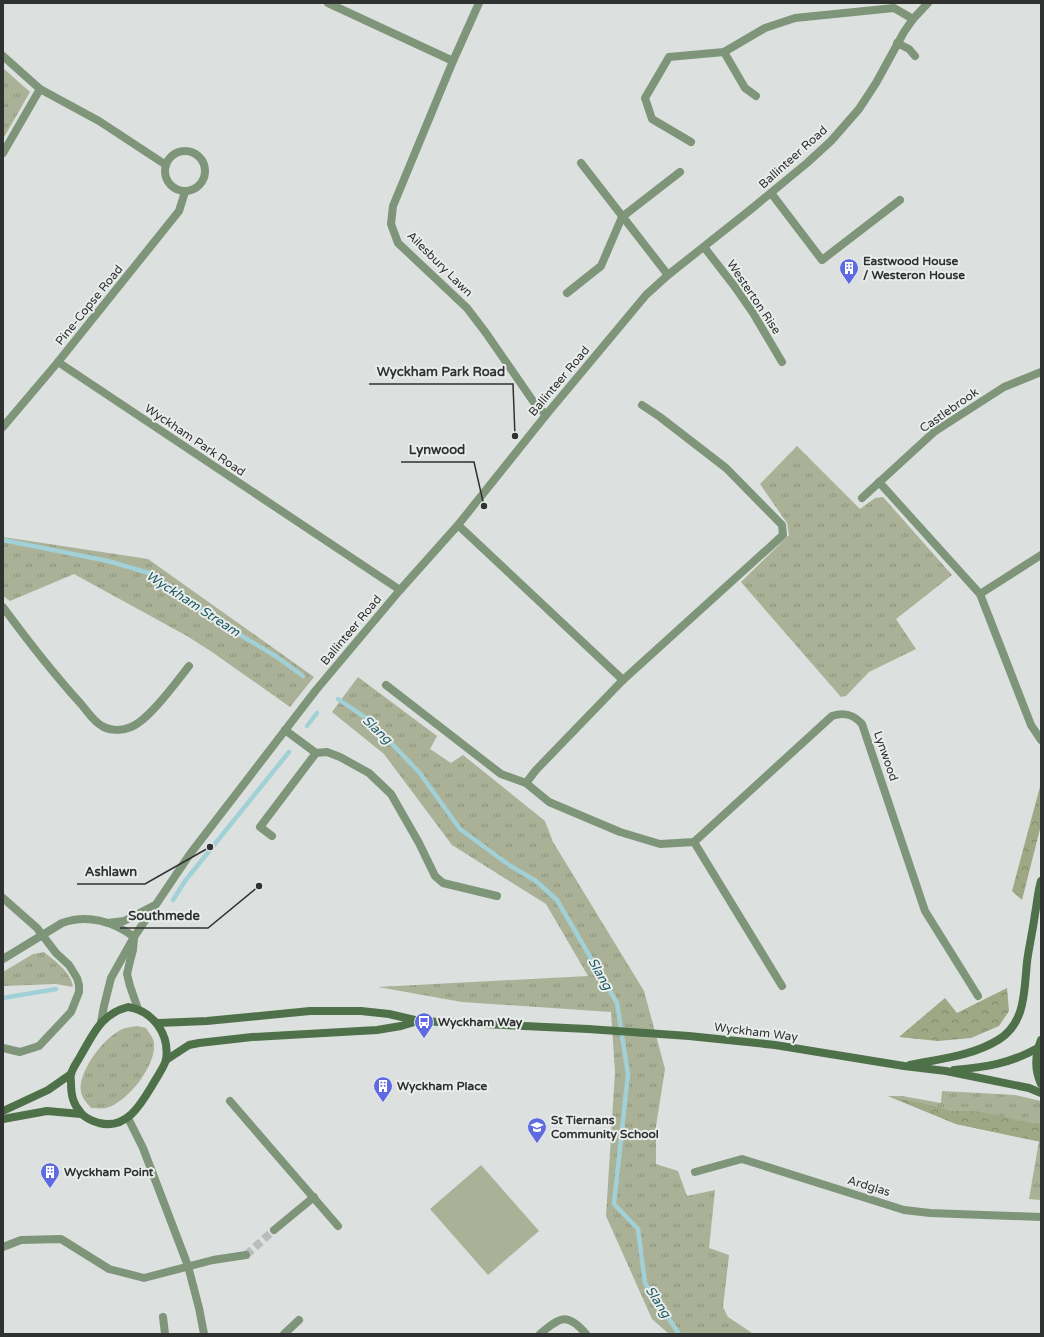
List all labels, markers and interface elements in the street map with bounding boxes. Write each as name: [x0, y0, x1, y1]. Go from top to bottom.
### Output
street label: Ballinteer Road: [756, 123, 830, 191]
street label: Ailesbury Lawn: [404, 228, 476, 300]
place label: Eastwood House / Westeron House: [863, 254, 965, 282]
street label: Westerton Rise: [724, 257, 784, 337]
building icon: Eastwood House / Westeron House: [838, 257, 860, 285]
street label: Pine-Copse Road: [52, 262, 126, 348]
street label: Ballinteer Road: [526, 343, 592, 419]
callout: Wyckham Park Road: [369, 359, 513, 384]
text: Wyckham Park Road: [377, 364, 505, 380]
street label: Castlebrook: [917, 384, 981, 435]
street label: Wyckham Park Road: [142, 401, 248, 479]
callout: Lynwood: [401, 437, 474, 462]
text: Lynwood: [409, 442, 465, 458]
water label: Wyckham Stream: [143, 568, 244, 641]
street label: Ballinteer Road: [318, 592, 384, 668]
water label: Slang: [359, 712, 396, 748]
street label: Lynwood: [871, 729, 901, 783]
callout: Ashlawn: [77, 859, 145, 884]
text: Ashlawn: [85, 864, 137, 880]
callout: Southmede: [120, 903, 208, 928]
text: Southmede: [128, 908, 200, 924]
water label: Slang: [584, 955, 616, 994]
bus stop icon: Wyckham Way: [413, 1011, 435, 1039]
place label: Wyckham Way: [438, 1015, 523, 1030]
street label: Wyckham Way: [713, 1020, 799, 1044]
building icon: Wyckham Place: [372, 1075, 394, 1103]
place label: Wyckham Place: [397, 1079, 488, 1094]
place label: St Tiernans Community School: [551, 1113, 659, 1142]
school or university icon: St Tiernans Community School: [526, 1116, 548, 1144]
building icon: Wyckham Point: [39, 1161, 61, 1189]
place label: Wyckham Point: [64, 1165, 154, 1180]
street label: Ardglas: [846, 1173, 892, 1199]
water label: Slang: [642, 1283, 675, 1322]

